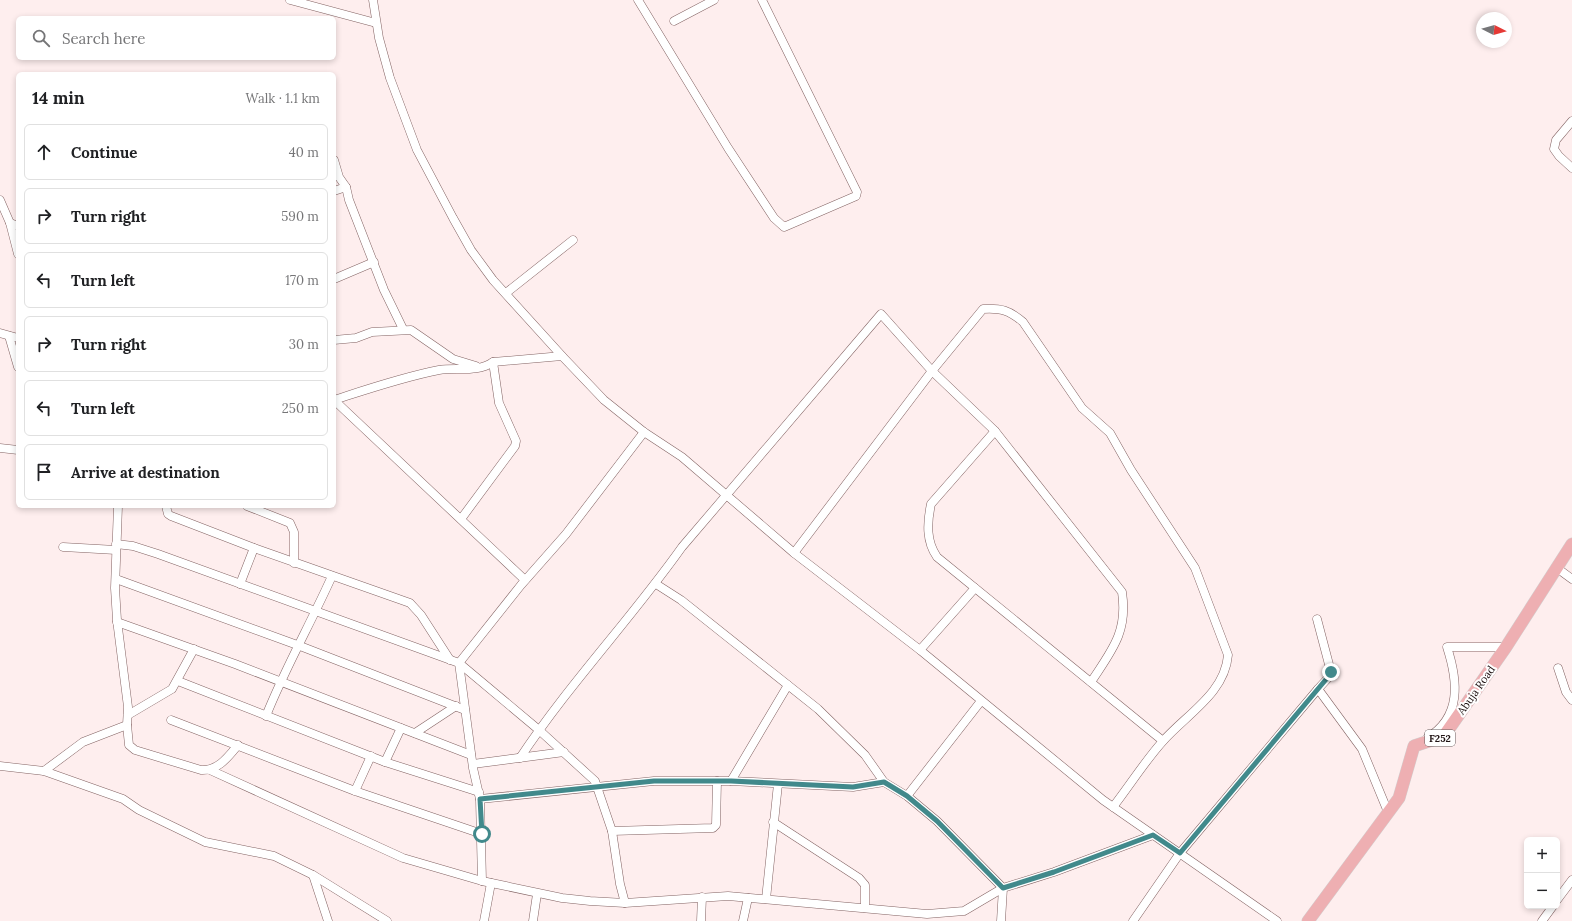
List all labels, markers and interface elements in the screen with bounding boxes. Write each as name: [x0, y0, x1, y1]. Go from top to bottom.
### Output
north arrow: [1476, 12, 1512, 48]
search box: [16, 16, 336, 60]
icon: search: [30, 27, 52, 49]
text: Search here: [62, 29, 145, 48]
text: 14 min: [32, 87, 85, 109]
text: Walk · 1.1 km: [246, 90, 320, 107]
icon: ahead: [33, 141, 55, 163]
text: Continue: [71, 143, 137, 162]
text: 40 m: [289, 144, 319, 161]
icon: right: [33, 205, 55, 227]
text: Turn right: [71, 207, 147, 226]
text: 590 m: [281, 208, 319, 225]
icon: left: [33, 269, 55, 291]
text: Turn left: [71, 271, 135, 290]
text: 170 m: [285, 272, 319, 289]
icon: right: [33, 333, 55, 355]
text: Turn right: [71, 335, 147, 354]
text: 30 m: [289, 336, 319, 353]
icon: left: [33, 397, 55, 419]
text: Turn left: [71, 399, 135, 418]
text: 250 m: [282, 400, 319, 417]
icon: arrive: [33, 461, 55, 483]
text: Arrive at destination: [71, 463, 220, 482]
street label: Abuja Road: [1453, 662, 1498, 718]
route end: [1322, 663, 1340, 681]
road number: F252: [1425, 730, 1455, 746]
route start: [473, 825, 491, 843]
map controls: [1524, 837, 1560, 909]
button: +: [1524, 837, 1560, 873]
button: −: [1524, 873, 1560, 909]

